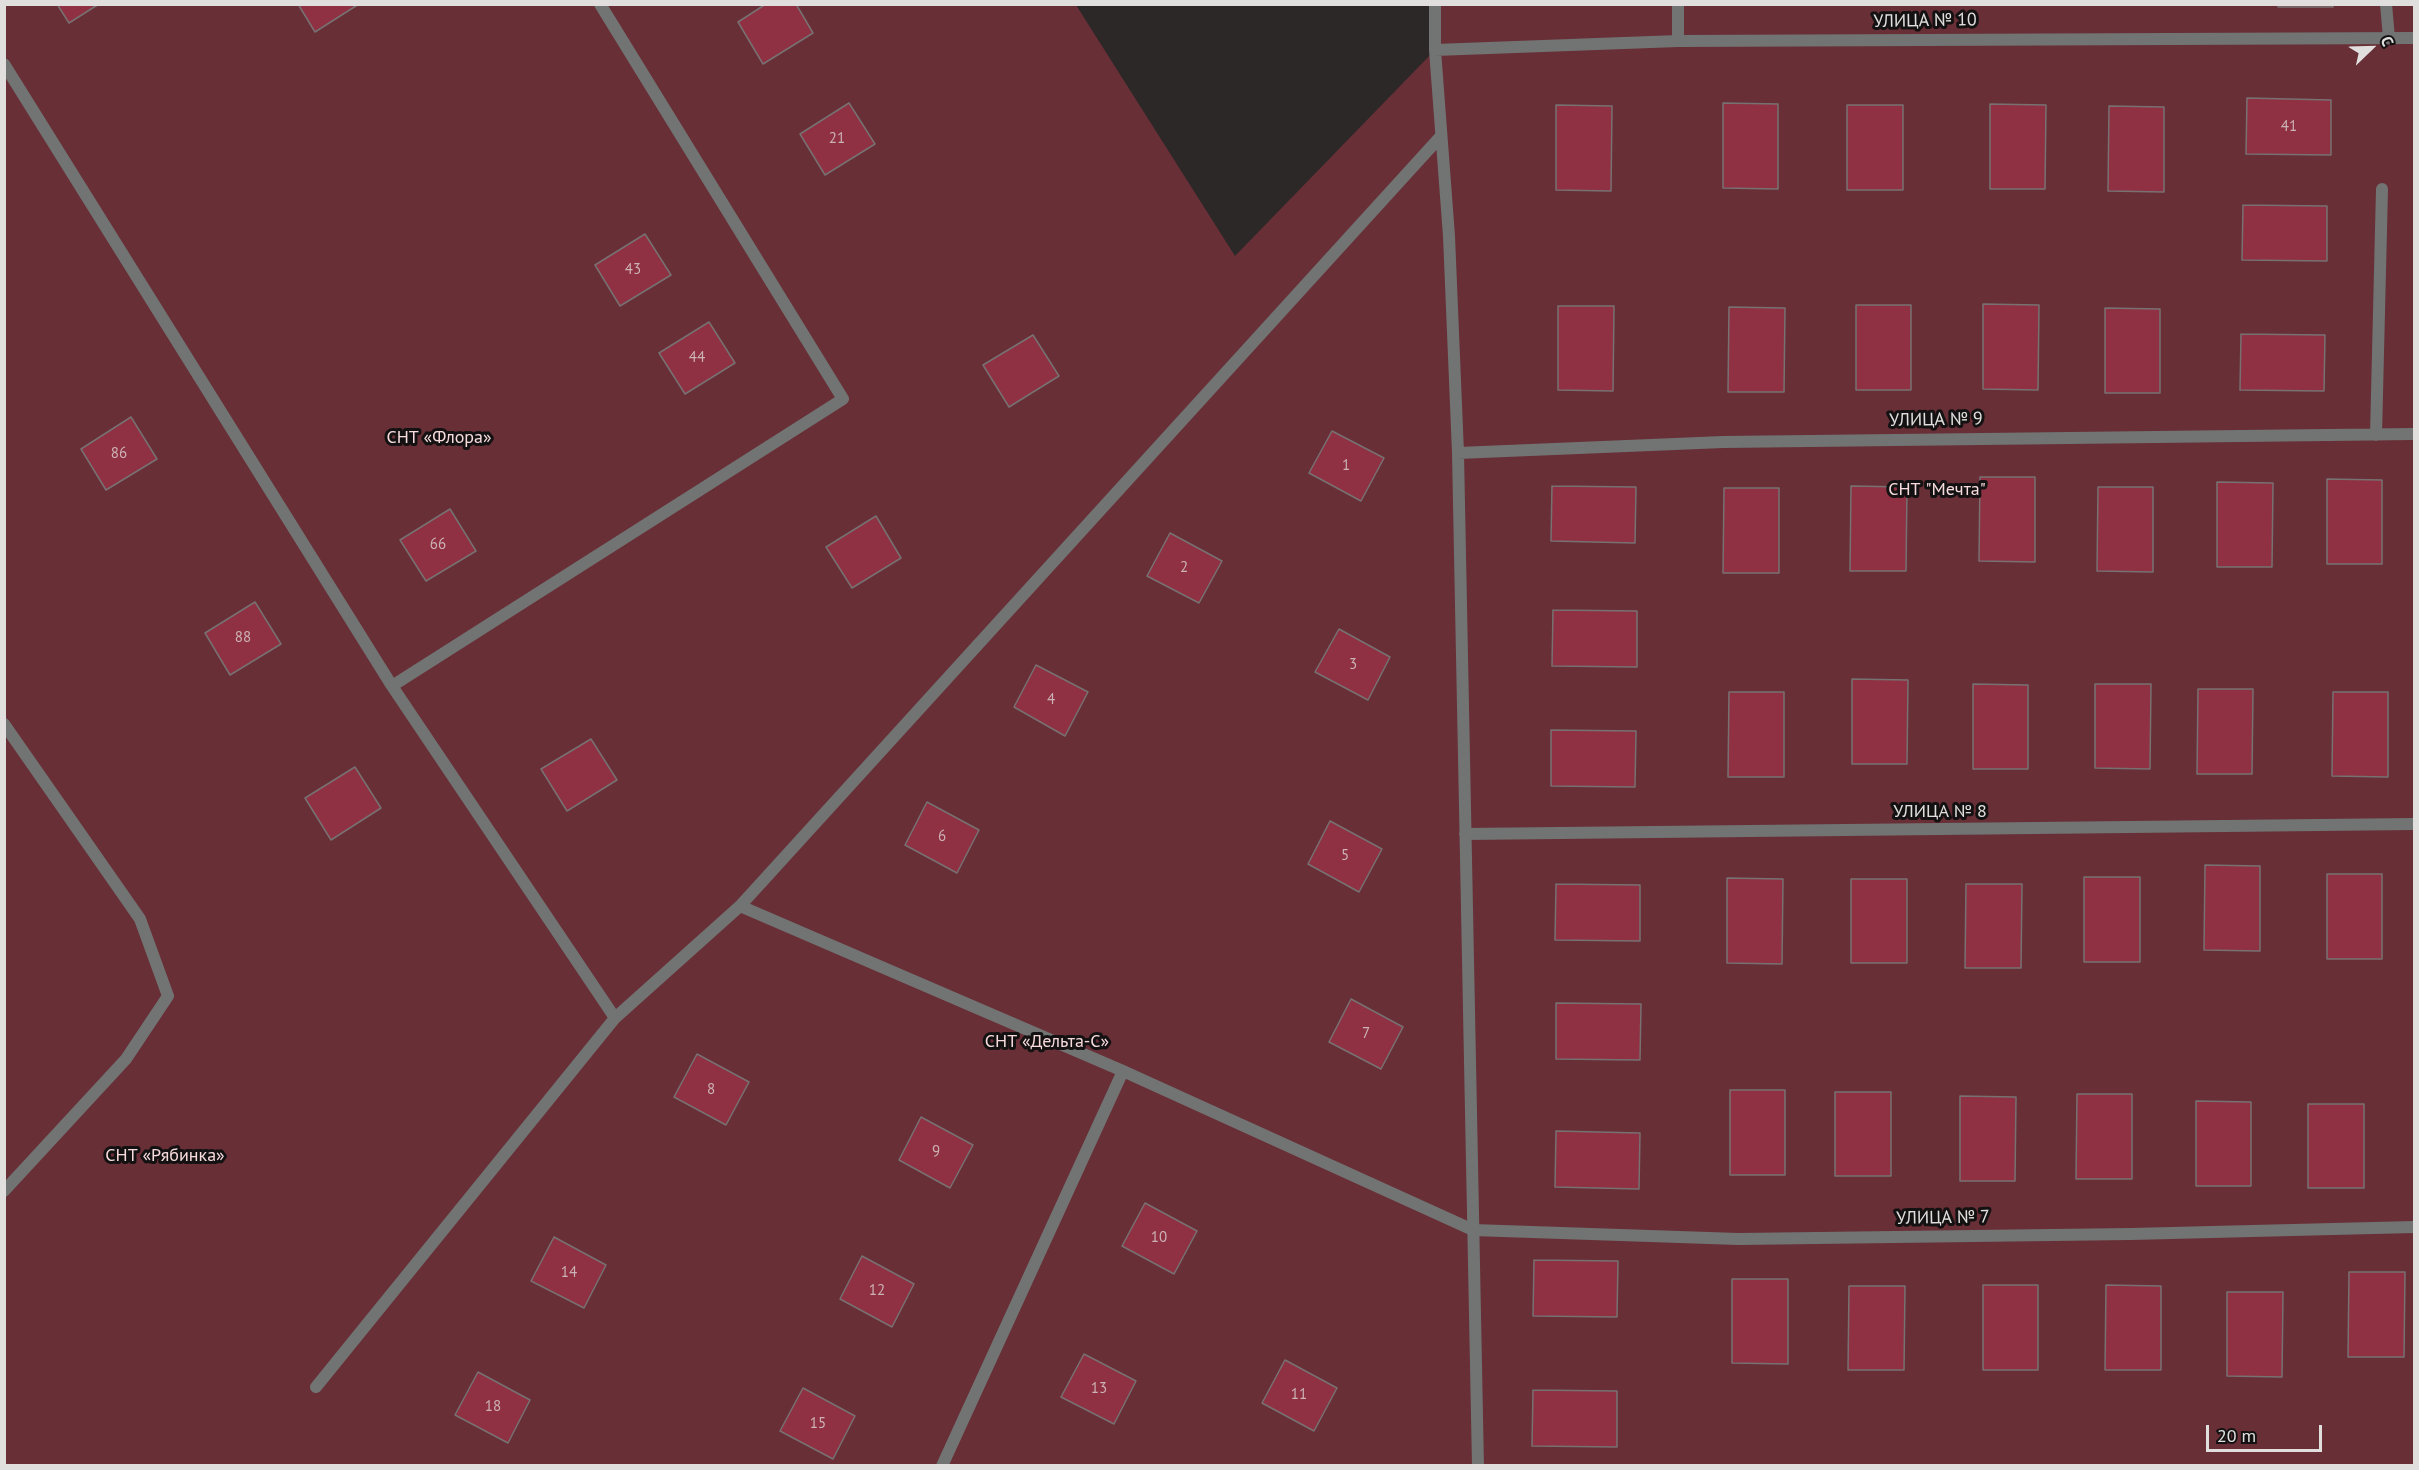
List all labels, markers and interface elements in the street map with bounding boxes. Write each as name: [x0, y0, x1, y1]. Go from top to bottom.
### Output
street label: УЛИЦА № 10: [1873, 9, 1977, 33]
north arrow: [2341, 18, 2401, 78]
text: С: [2377, 33, 2399, 49]
house number: 41: [2281, 118, 2297, 136]
house number: 21: [829, 130, 845, 148]
house number: 43: [625, 261, 641, 279]
house number: 44: [689, 349, 705, 367]
street label: УЛИЦА № 9: [1889, 408, 1983, 432]
park label: СНТ «Флора»: [386, 427, 492, 449]
house number: 86: [111, 445, 127, 463]
house number: 1: [1342, 457, 1350, 475]
park label: СНТ "Мечта": [1888, 479, 1986, 501]
house number: 66: [430, 536, 446, 554]
house number: 2: [1180, 559, 1188, 577]
house number: 88: [235, 629, 251, 647]
house number: 3: [1349, 656, 1357, 674]
house number: 4: [1047, 691, 1055, 709]
street label: УЛИЦА № 8: [1893, 801, 1987, 823]
house number: 6: [938, 828, 946, 846]
house number: 5: [1341, 847, 1349, 865]
house number: 7: [1362, 1025, 1370, 1043]
park label: СНТ «Дельта-С»: [985, 1031, 1109, 1053]
house number: 8: [707, 1081, 715, 1099]
house number: 9: [932, 1143, 940, 1161]
park label: СНТ «Рябинка»: [105, 1145, 225, 1167]
street label: УЛИЦА № 7: [1896, 1206, 1990, 1230]
house number: 10: [1151, 1229, 1167, 1247]
house number: 14: [561, 1264, 577, 1282]
house number: 12: [869, 1282, 885, 1300]
house number: 13: [1091, 1380, 1107, 1398]
house number: 11: [1291, 1386, 1307, 1404]
house number: 18: [485, 1398, 501, 1416]
scale bar: [2209, 1413, 2324, 1451]
house number: 15: [810, 1415, 826, 1433]
text: 20 m: [2217, 1424, 2256, 1447]

